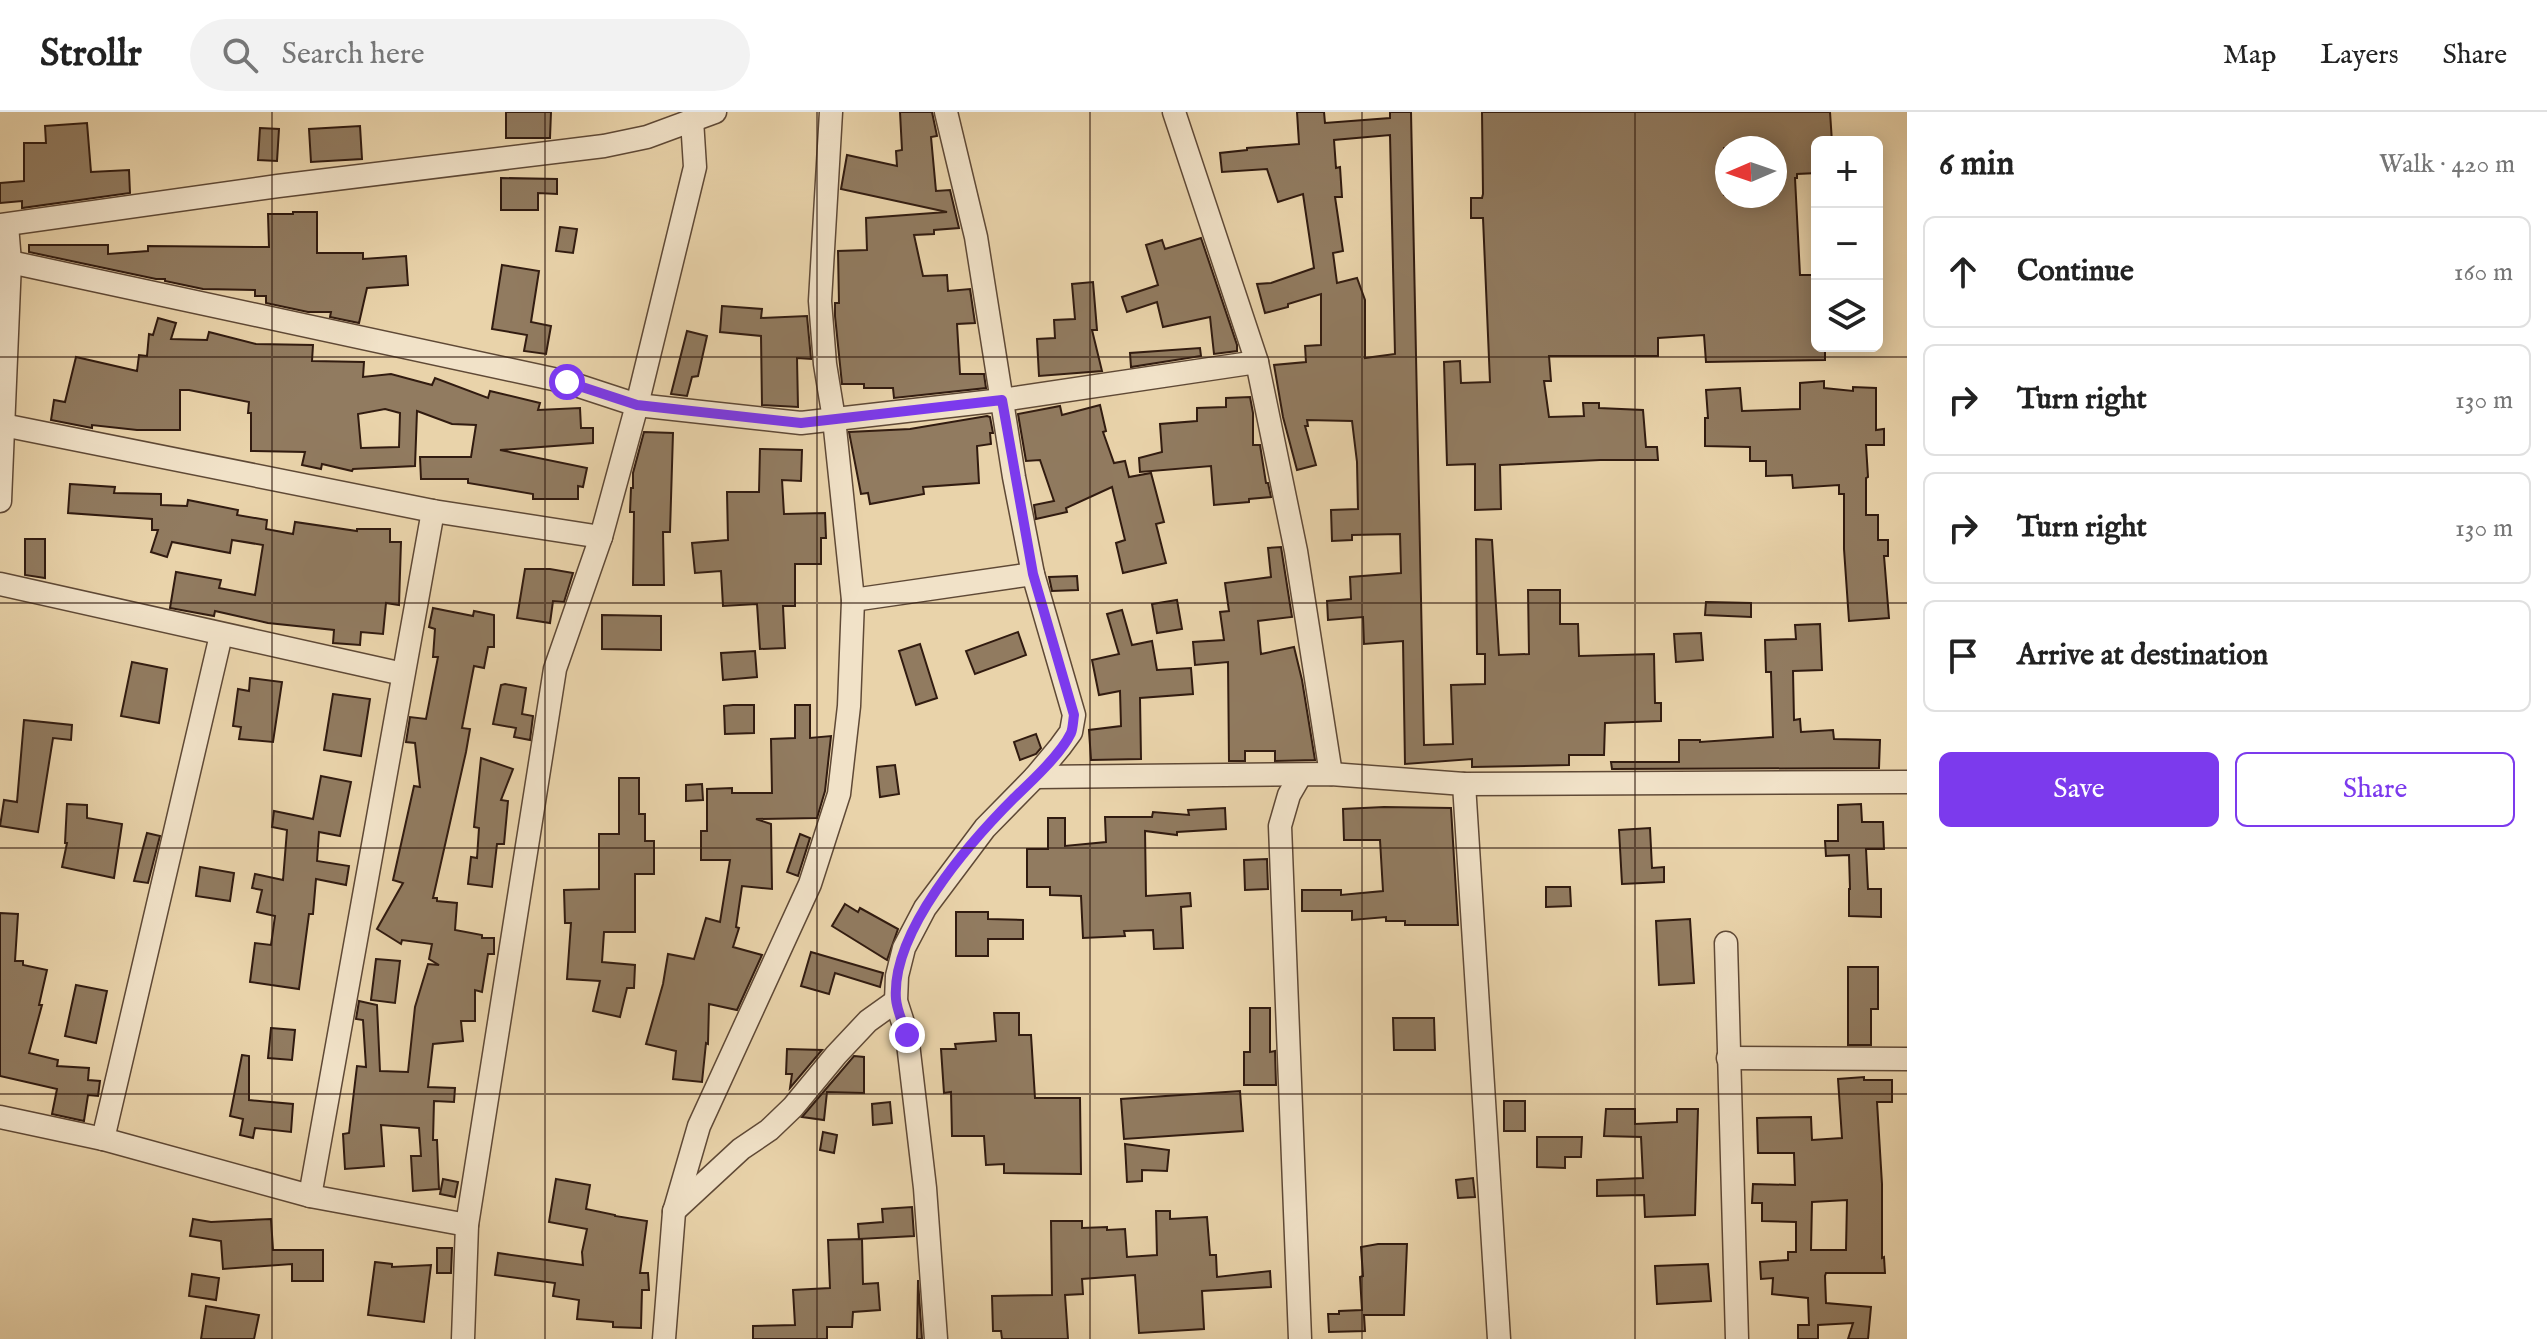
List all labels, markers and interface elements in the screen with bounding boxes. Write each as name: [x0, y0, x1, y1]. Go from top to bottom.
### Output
search box: [190, 19, 750, 91]
text: Strollr: [40, 31, 142, 79]
icon: search: [218, 33, 262, 77]
text: Search here: [282, 36, 425, 74]
text: Map: [2223, 38, 2276, 73]
text: Layers: [2320, 38, 2399, 73]
text: Share: [2443, 38, 2507, 73]
north arrow: [1715, 136, 1787, 208]
map controls: [1811, 136, 1883, 352]
button: +: [1811, 136, 1883, 208]
text: 6 min: [1939, 143, 2014, 186]
text: Walk · 420 m: [2379, 148, 2515, 181]
button: −: [1811, 208, 1883, 280]
icon: ahead: [1941, 250, 1985, 294]
text: Continue: [2017, 253, 2134, 291]
text: 160 m: [2454, 256, 2513, 289]
button: layers: [1811, 280, 1883, 352]
route start: [549, 364, 585, 400]
icon: right: [1941, 378, 1985, 422]
text: Turn right: [2017, 381, 2147, 419]
text: 130 m: [2455, 384, 2513, 417]
icon: right: [1941, 506, 1985, 550]
text: Turn right: [2017, 509, 2147, 547]
text: 130 m: [2455, 512, 2513, 545]
icon: arrive: [1941, 634, 1985, 678]
text: Arrive at destination: [2017, 637, 2268, 675]
button: Save: [1939, 752, 2219, 827]
button: Share: [2235, 752, 2515, 827]
route end: [889, 1017, 925, 1053]

